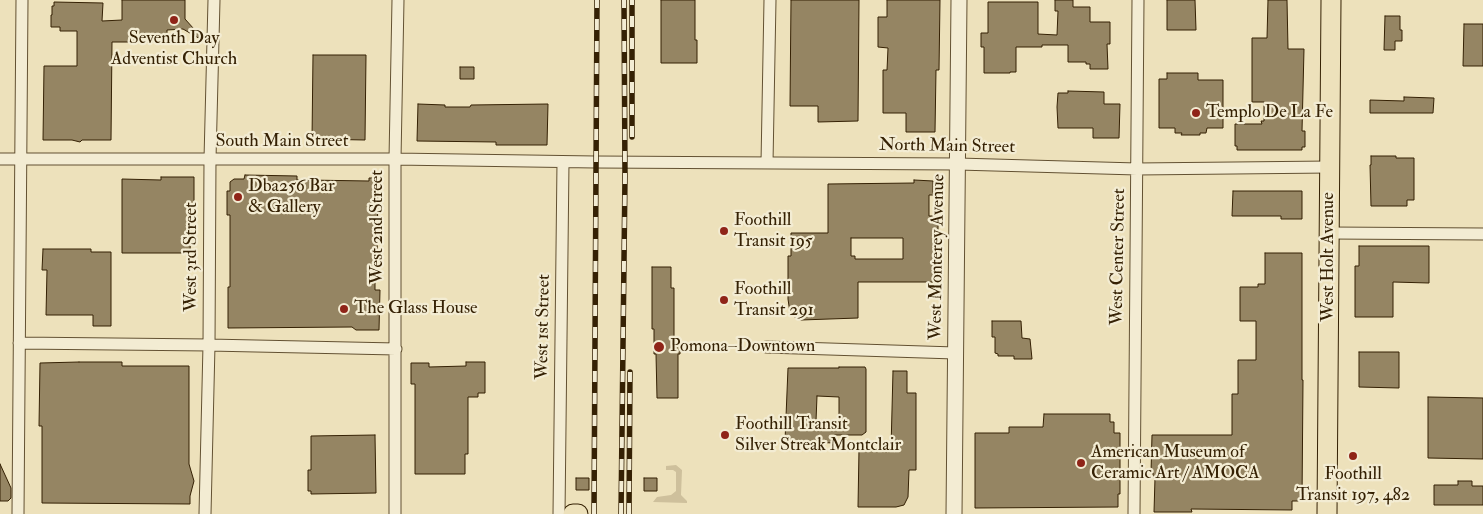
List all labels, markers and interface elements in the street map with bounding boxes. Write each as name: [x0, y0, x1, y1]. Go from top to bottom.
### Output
marker: Seventh Day Adventist Church: [168, 14, 180, 26]
place label: Seventh Day Adventist Church: [111, 28, 237, 70]
place label: Templo De La Fe: [1206, 102, 1333, 124]
marker: Templo De La Fe: [1190, 107, 1202, 119]
street label: South Main Street: [216, 131, 348, 153]
street label: North Main Street: [879, 135, 1015, 159]
street label: West 2nd Street: [367, 170, 389, 284]
street label: West Monterey Avenue: [926, 174, 950, 340]
place label: Dba256 Bar & Gallery: [248, 176, 335, 218]
street label: West Center Street: [1107, 188, 1131, 326]
marker: Dba256 Bar & Gallery: [232, 191, 244, 203]
street label: West Holt Avenue: [1318, 192, 1340, 322]
street label: West 3rd Street: [181, 202, 203, 312]
place label: Foothill Transit 195: [734, 210, 813, 252]
marker: Foothill Transit 195: [718, 225, 730, 237]
street label: West 1st Street: [532, 274, 556, 380]
place label: Foothill Transit 291: [734, 279, 814, 322]
marker: Foothill Transit 291: [718, 294, 730, 306]
place label: The Glass House: [354, 298, 478, 320]
marker: The Glass House: [338, 303, 350, 315]
place label: Pomona–Downtown: [670, 336, 815, 358]
marker: Pomona–Downtown: [652, 340, 666, 354]
place label: Foothill Transit Silver Streak Montclair: [735, 414, 901, 456]
marker: Foothill Transit Silver Streak Montclair: [719, 429, 731, 441]
place label: American Museum of Ceramic Art / AMOCA: [1091, 442, 1260, 484]
marker: Foothill Transit 197, 482: [1347, 450, 1359, 462]
marker: American Museum of Ceramic Art / AMOCA: [1075, 457, 1087, 469]
place label: Foothill Transit 197, 482: [1296, 464, 1410, 506]

